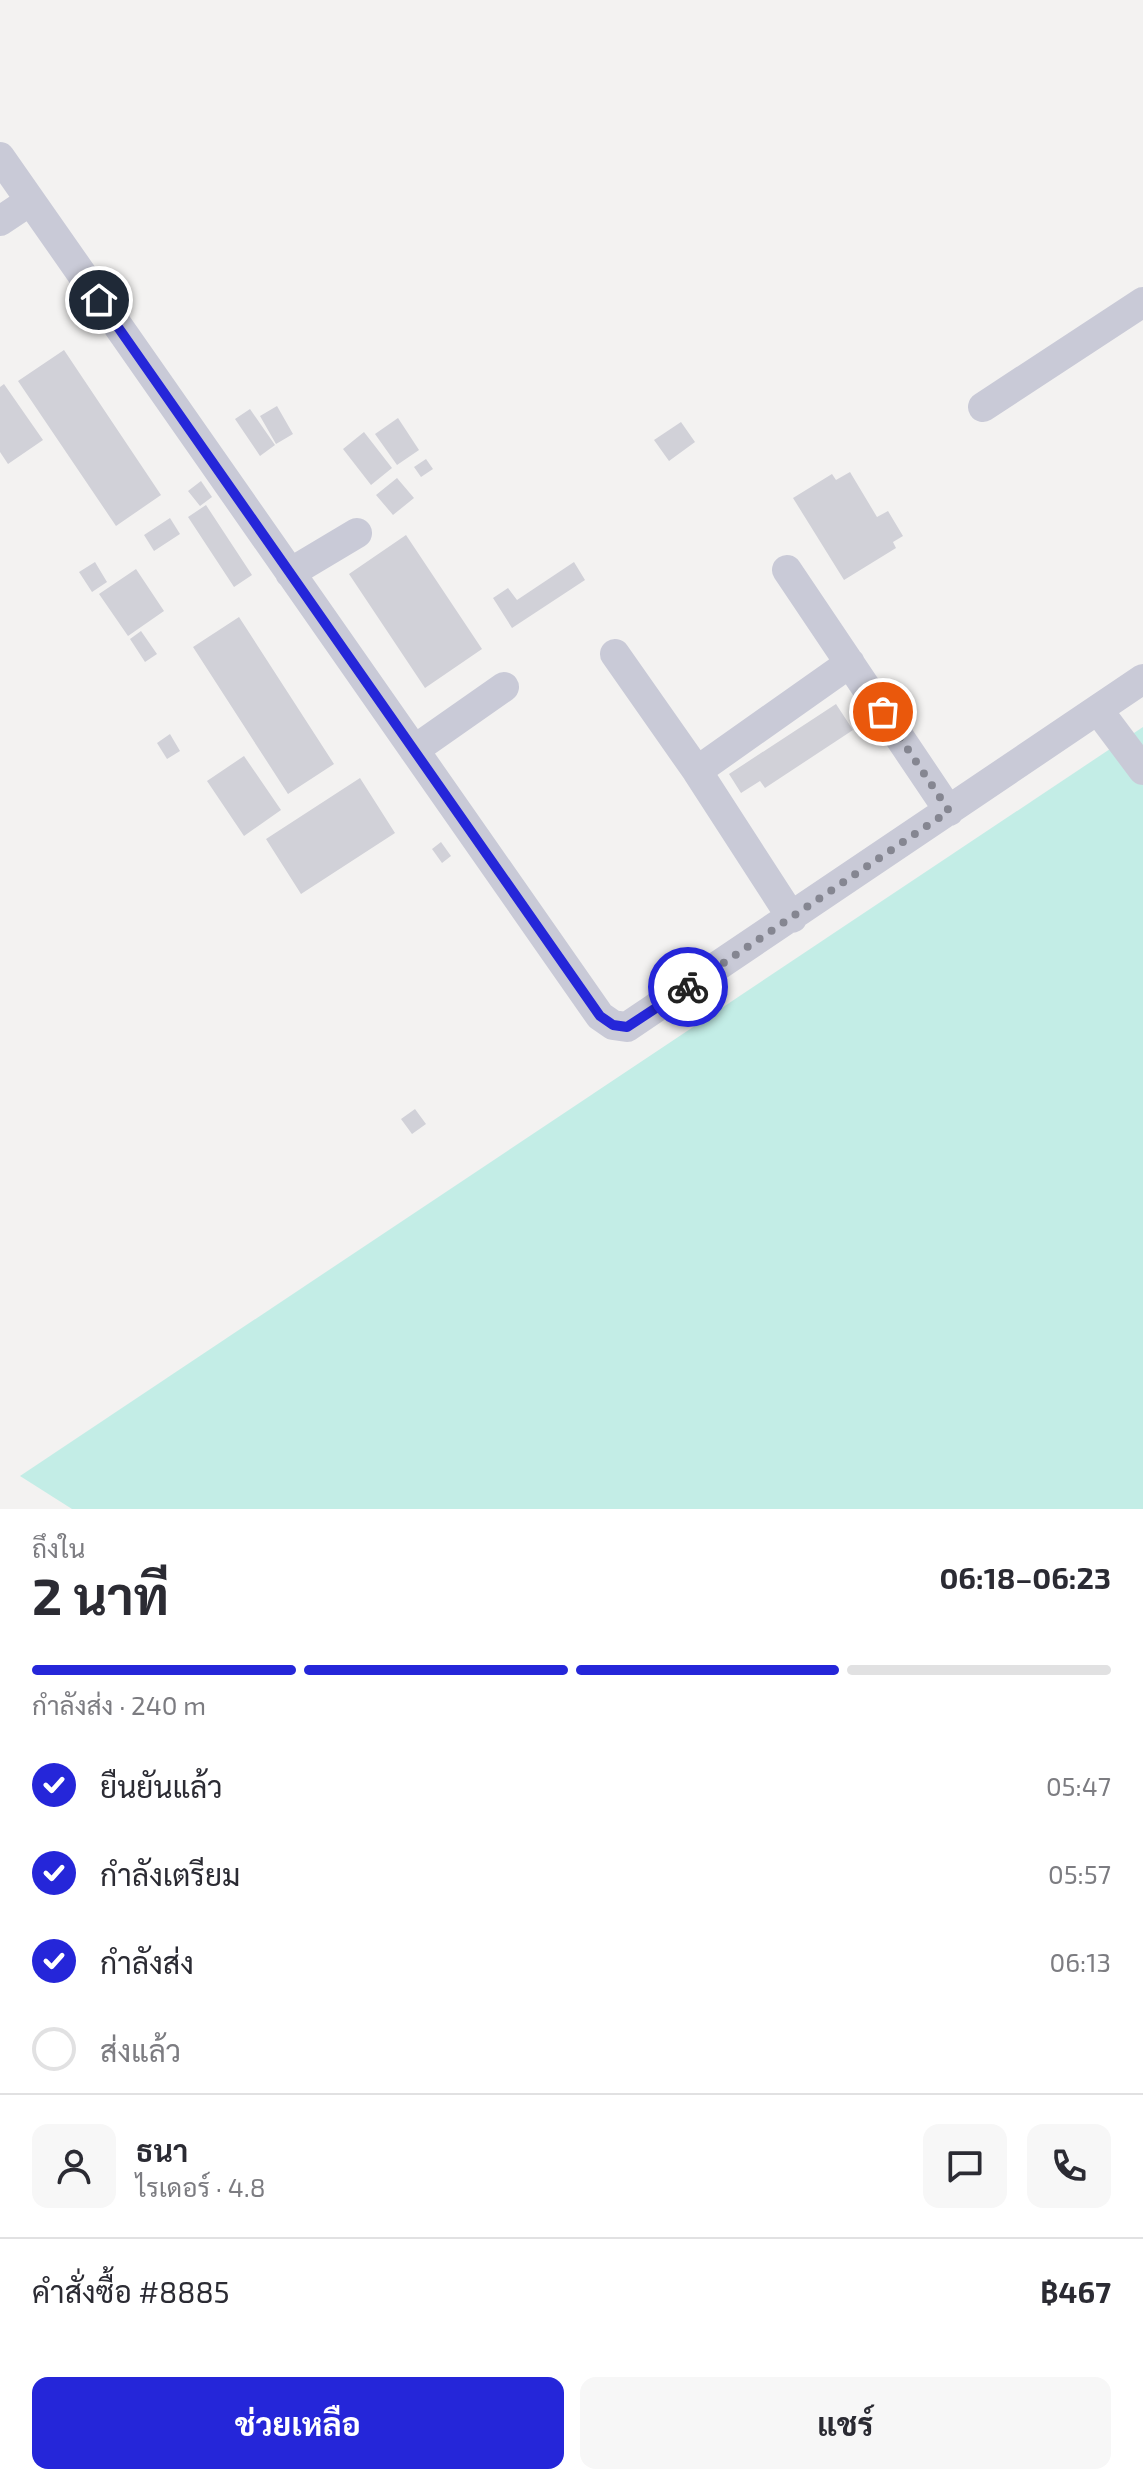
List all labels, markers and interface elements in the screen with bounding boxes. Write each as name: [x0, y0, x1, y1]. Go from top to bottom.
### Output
pin: [65, 266, 133, 334]
icon: home: [77, 278, 121, 322]
pin: [849, 678, 917, 746]
icon: bag: [861, 690, 905, 734]
courier: [648, 947, 728, 1027]
icon: bike: [666, 965, 710, 1009]
text: ถึงใน: [32, 1532, 85, 1563]
text: 06:18–06:23: [939, 1559, 1111, 1595]
text: 2 นาที: [32, 1563, 169, 1625]
text: กำลังส่ง · 240 m: [32, 1689, 206, 1720]
icon: check: [32, 1763, 76, 1807]
text: ยืนยันแล้ว: [100, 1768, 223, 1804]
text: 05:47: [1046, 1770, 1111, 1801]
icon: check: [32, 1851, 76, 1895]
text: กำลังเตรียม: [100, 1856, 240, 1892]
text: 05:57: [1048, 1858, 1111, 1889]
icon: check: [32, 1939, 76, 1983]
text: กำลังส่ง: [100, 1944, 194, 1980]
text: 06:13: [1050, 1946, 1111, 1977]
text: ส่งแล้ว: [100, 2032, 181, 2068]
button: person: [32, 2124, 116, 2208]
button: chat: [923, 2124, 1007, 2208]
button: phone: [1027, 2124, 1111, 2208]
text: ธนา: [136, 2132, 188, 2168]
text: ไรเดอร์ · 4.8: [136, 2171, 265, 2202]
text: คำสั่งซื้อ #8885: [32, 2273, 230, 2309]
text: ฿467: [1040, 2273, 1111, 2309]
button: ช่วยเหลือ: [32, 2377, 564, 2469]
button: แชร์: [580, 2377, 1111, 2469]

